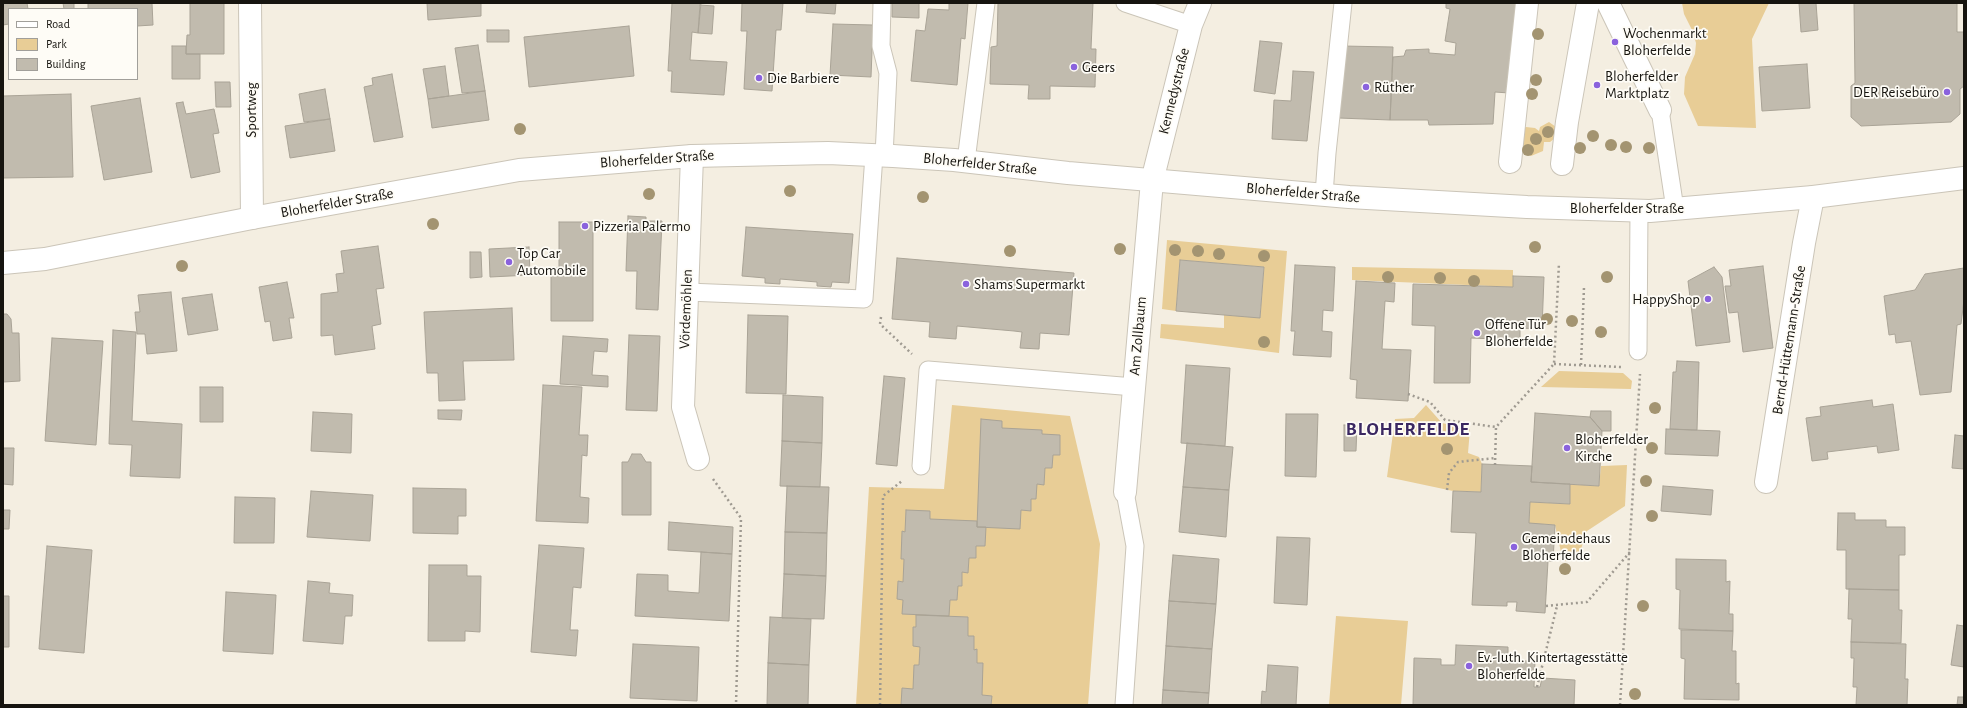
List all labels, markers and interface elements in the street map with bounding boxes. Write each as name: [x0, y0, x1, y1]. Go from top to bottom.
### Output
legend: [8, 8, 138, 80]
text: Road: [46, 18, 70, 30]
place label: Wochenmarkt Bloherfelde: [1623, 24, 1706, 59]
marker: Wochenmarkt Bloherfelde: [1610, 37, 1620, 47]
text: Park: [46, 38, 67, 50]
street label: Kennedystraße: [1155, 46, 1193, 136]
text: Building: [46, 58, 86, 70]
place label: Geers: [1082, 58, 1115, 76]
marker: Geers: [1069, 62, 1079, 72]
place label: Bloherfelder Marktplatz: [1605, 67, 1678, 102]
place label: Die Barbiere: [767, 69, 839, 87]
marker: Die Barbiere: [754, 73, 764, 83]
place label: Rüther: [1374, 78, 1414, 96]
marker: Bloherfelder Marktplatz: [1592, 80, 1602, 90]
street label: Sportweg: [242, 82, 260, 138]
marker: Rüther: [1361, 82, 1371, 92]
place label: DER Reisebüro: [1853, 83, 1939, 101]
marker: DER Reisebüro: [1942, 87, 1952, 97]
street label: Bloherfelder Straße: [599, 146, 715, 172]
street label: Bloherfelder Straße: [922, 149, 1038, 179]
street label: Bloherfelder Straße: [1245, 179, 1361, 207]
street label: Bloherfelder Straße: [279, 184, 395, 222]
street label: Bloherfelder Straße: [1570, 199, 1684, 217]
place label: Pizzeria Palermo: [593, 217, 691, 235]
marker: Pizzeria Palermo: [580, 221, 590, 231]
place label: Top Car Automobile: [517, 244, 586, 279]
marker: Top Car Automobile: [504, 257, 514, 267]
street label: Bernd-Hüttemann-Straße: [1768, 264, 1810, 416]
street label: Vördemöhlen: [676, 269, 696, 349]
place label: Shams Supermarkt: [974, 275, 1085, 293]
marker: Shams Supermarkt: [961, 279, 971, 289]
place label: HappyShop: [1632, 290, 1700, 308]
marker: HappyShop: [1703, 294, 1713, 304]
street label: Am Zollbaum: [1126, 296, 1150, 376]
place label: Offene Tür Bloherfelde: [1485, 315, 1553, 350]
marker: Offene Tür Bloherfelde: [1472, 328, 1482, 338]
district label: BLOHERFELDE: [1346, 418, 1470, 440]
place label: Bloherfelder Kirche: [1575, 430, 1648, 465]
marker: Bloherfelder Kirche: [1562, 443, 1572, 453]
place label: Gemeindehaus Bloherfelde: [1522, 529, 1611, 564]
marker: Gemeindehaus Bloherfelde: [1509, 542, 1519, 552]
place label: Ev.-luth. Kintertagesstätte Bloherfelde: [1477, 648, 1628, 683]
marker: Ev.-luth. Kintertagesstätte Bloherfelde: [1464, 661, 1474, 671]

